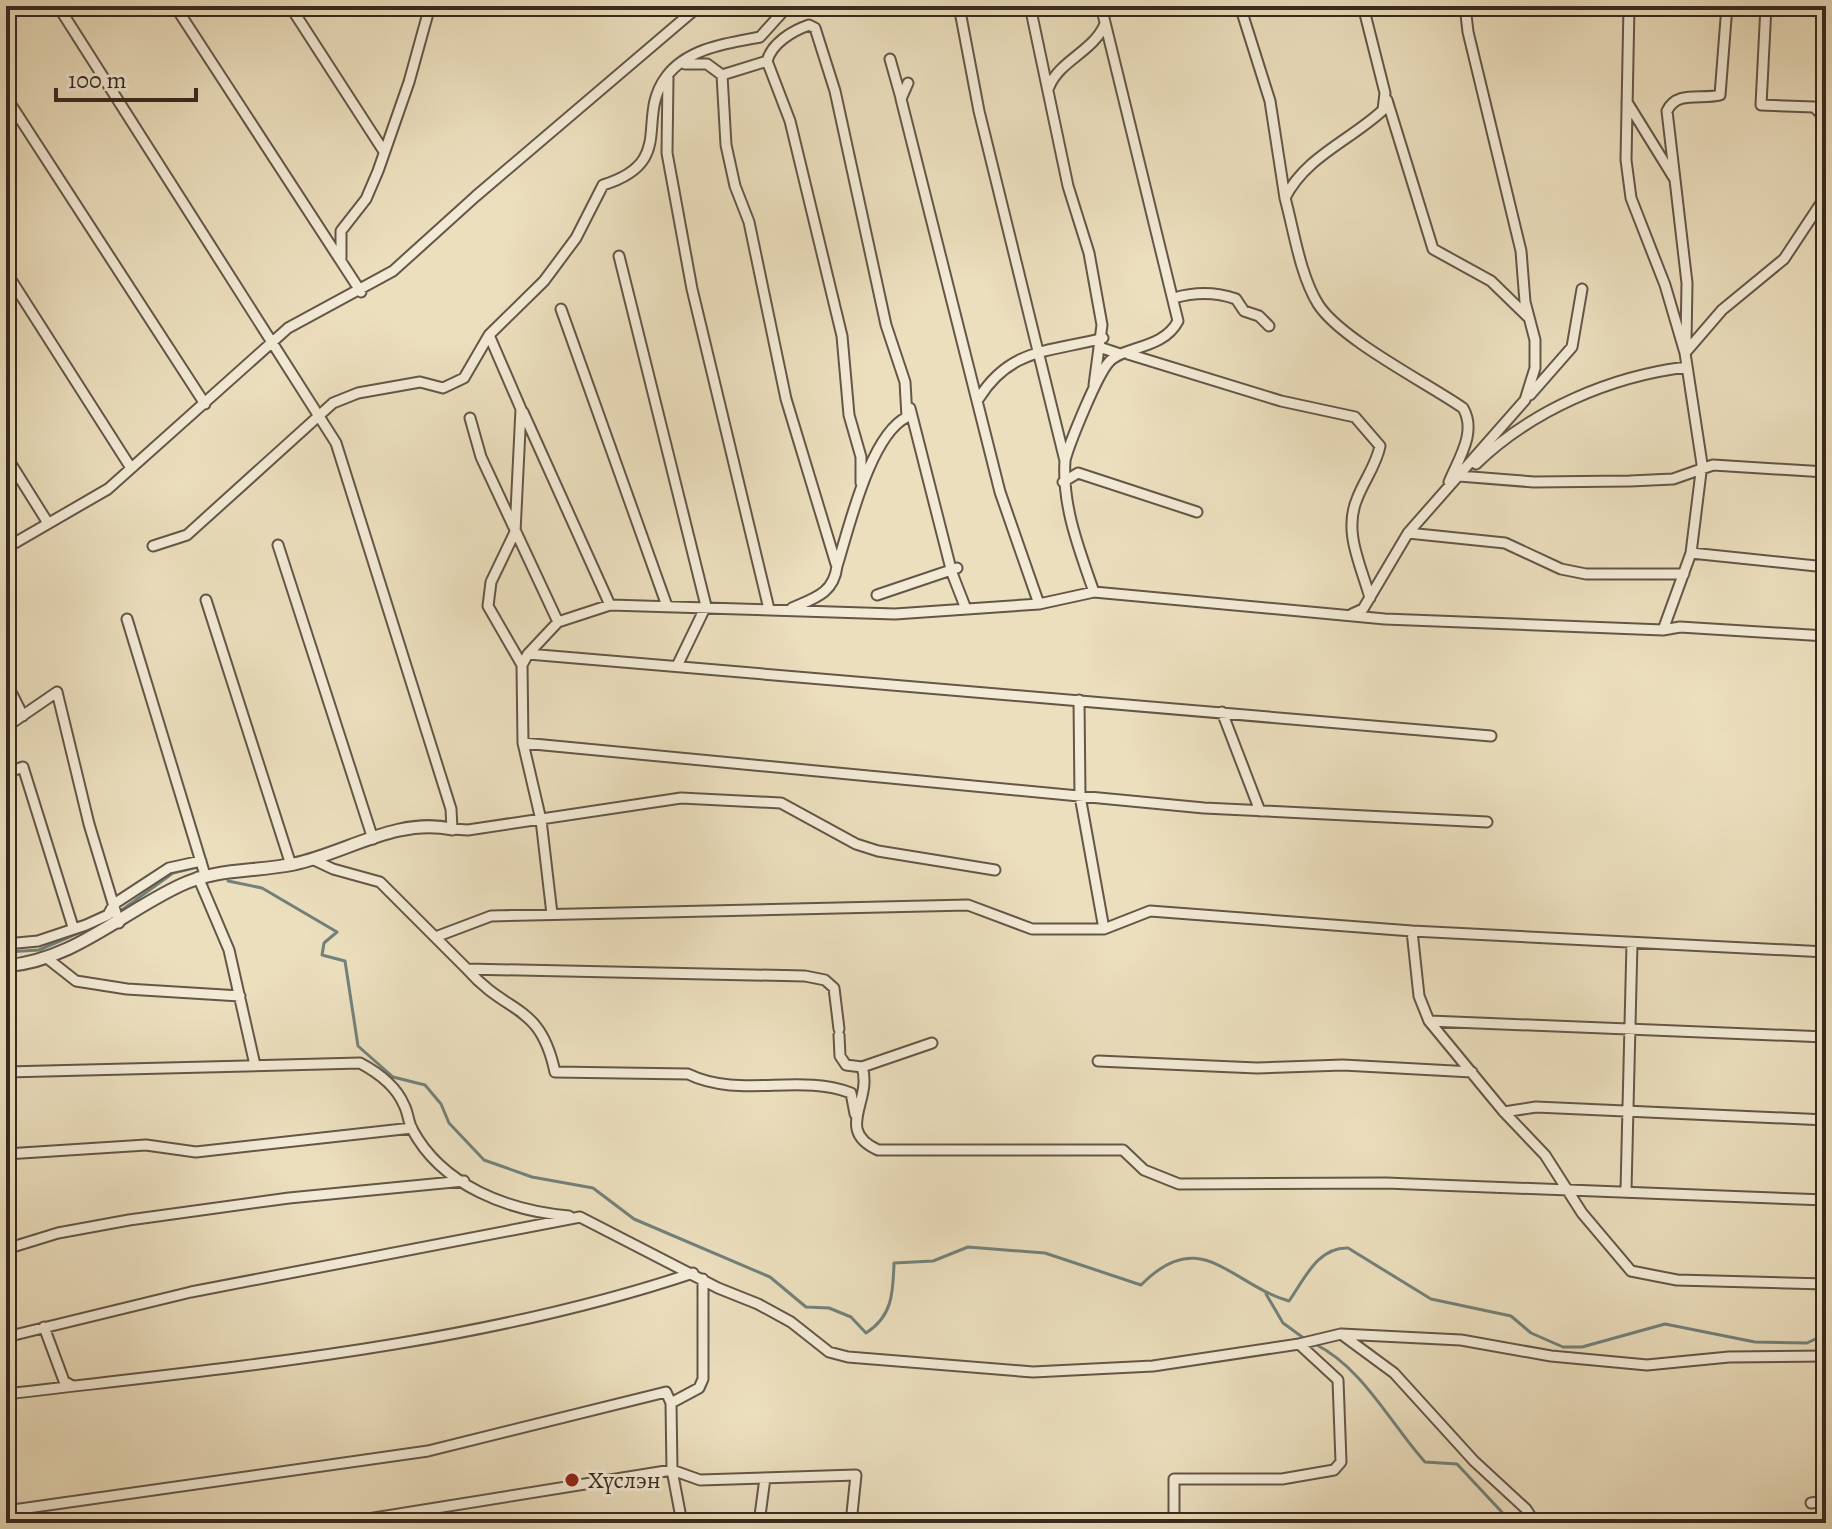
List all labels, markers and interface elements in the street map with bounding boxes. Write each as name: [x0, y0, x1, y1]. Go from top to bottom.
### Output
scale bar: [56, 52, 196, 102]
text: 100 m: [68, 64, 127, 96]
place label: Хүслэн: [588, 1464, 661, 1496]
marker: Хүслэн: [563, 1471, 581, 1489]

